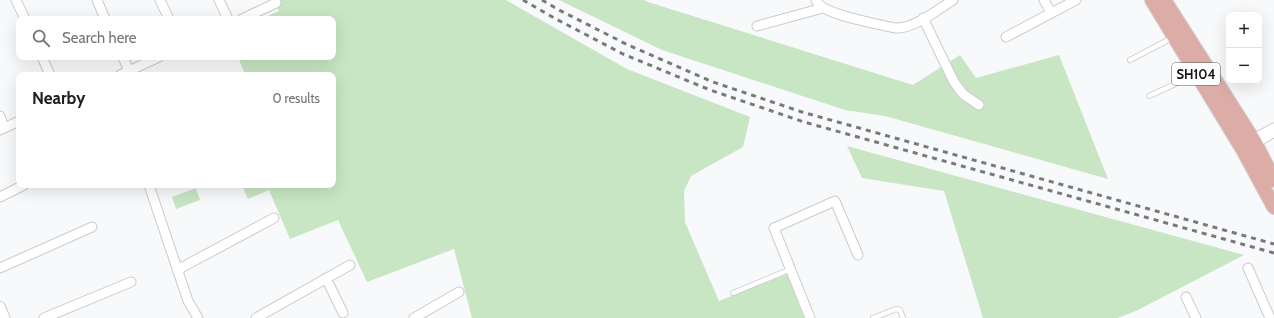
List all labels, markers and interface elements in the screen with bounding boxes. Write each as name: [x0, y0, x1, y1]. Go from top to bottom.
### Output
map controls: [1226, 12, 1262, 84]
button: +: [1226, 12, 1262, 48]
search box: [16, 16, 336, 60]
icon: search: [30, 27, 52, 49]
text: Search here: [62, 29, 137, 47]
button: −: [1226, 48, 1262, 84]
road number: SH104: [1172, 63, 1220, 85]
text: Nearby: [32, 88, 85, 108]
text: 0 results: [272, 90, 320, 106]

